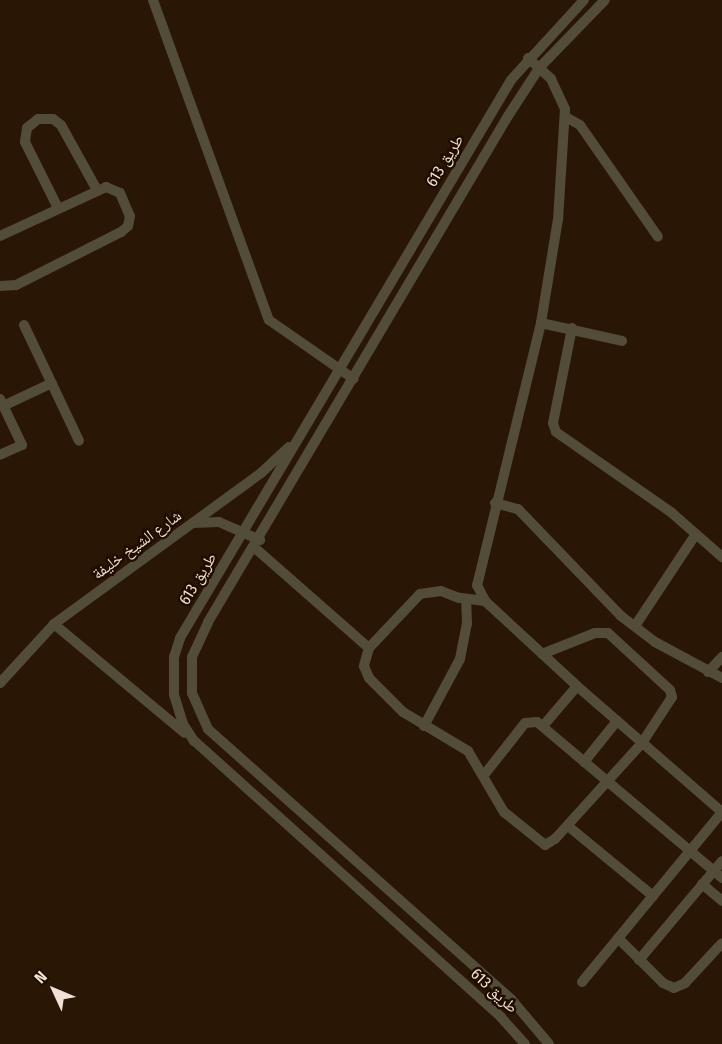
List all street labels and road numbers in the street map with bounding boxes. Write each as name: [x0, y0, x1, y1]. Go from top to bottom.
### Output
street label: طريق 613: [422, 132, 468, 190]
street label: شارع الشيخ خليفة: [89, 506, 185, 584]
street label: طريق 613: [175, 550, 221, 608]
street label: طريق 613: [467, 964, 521, 1018]

